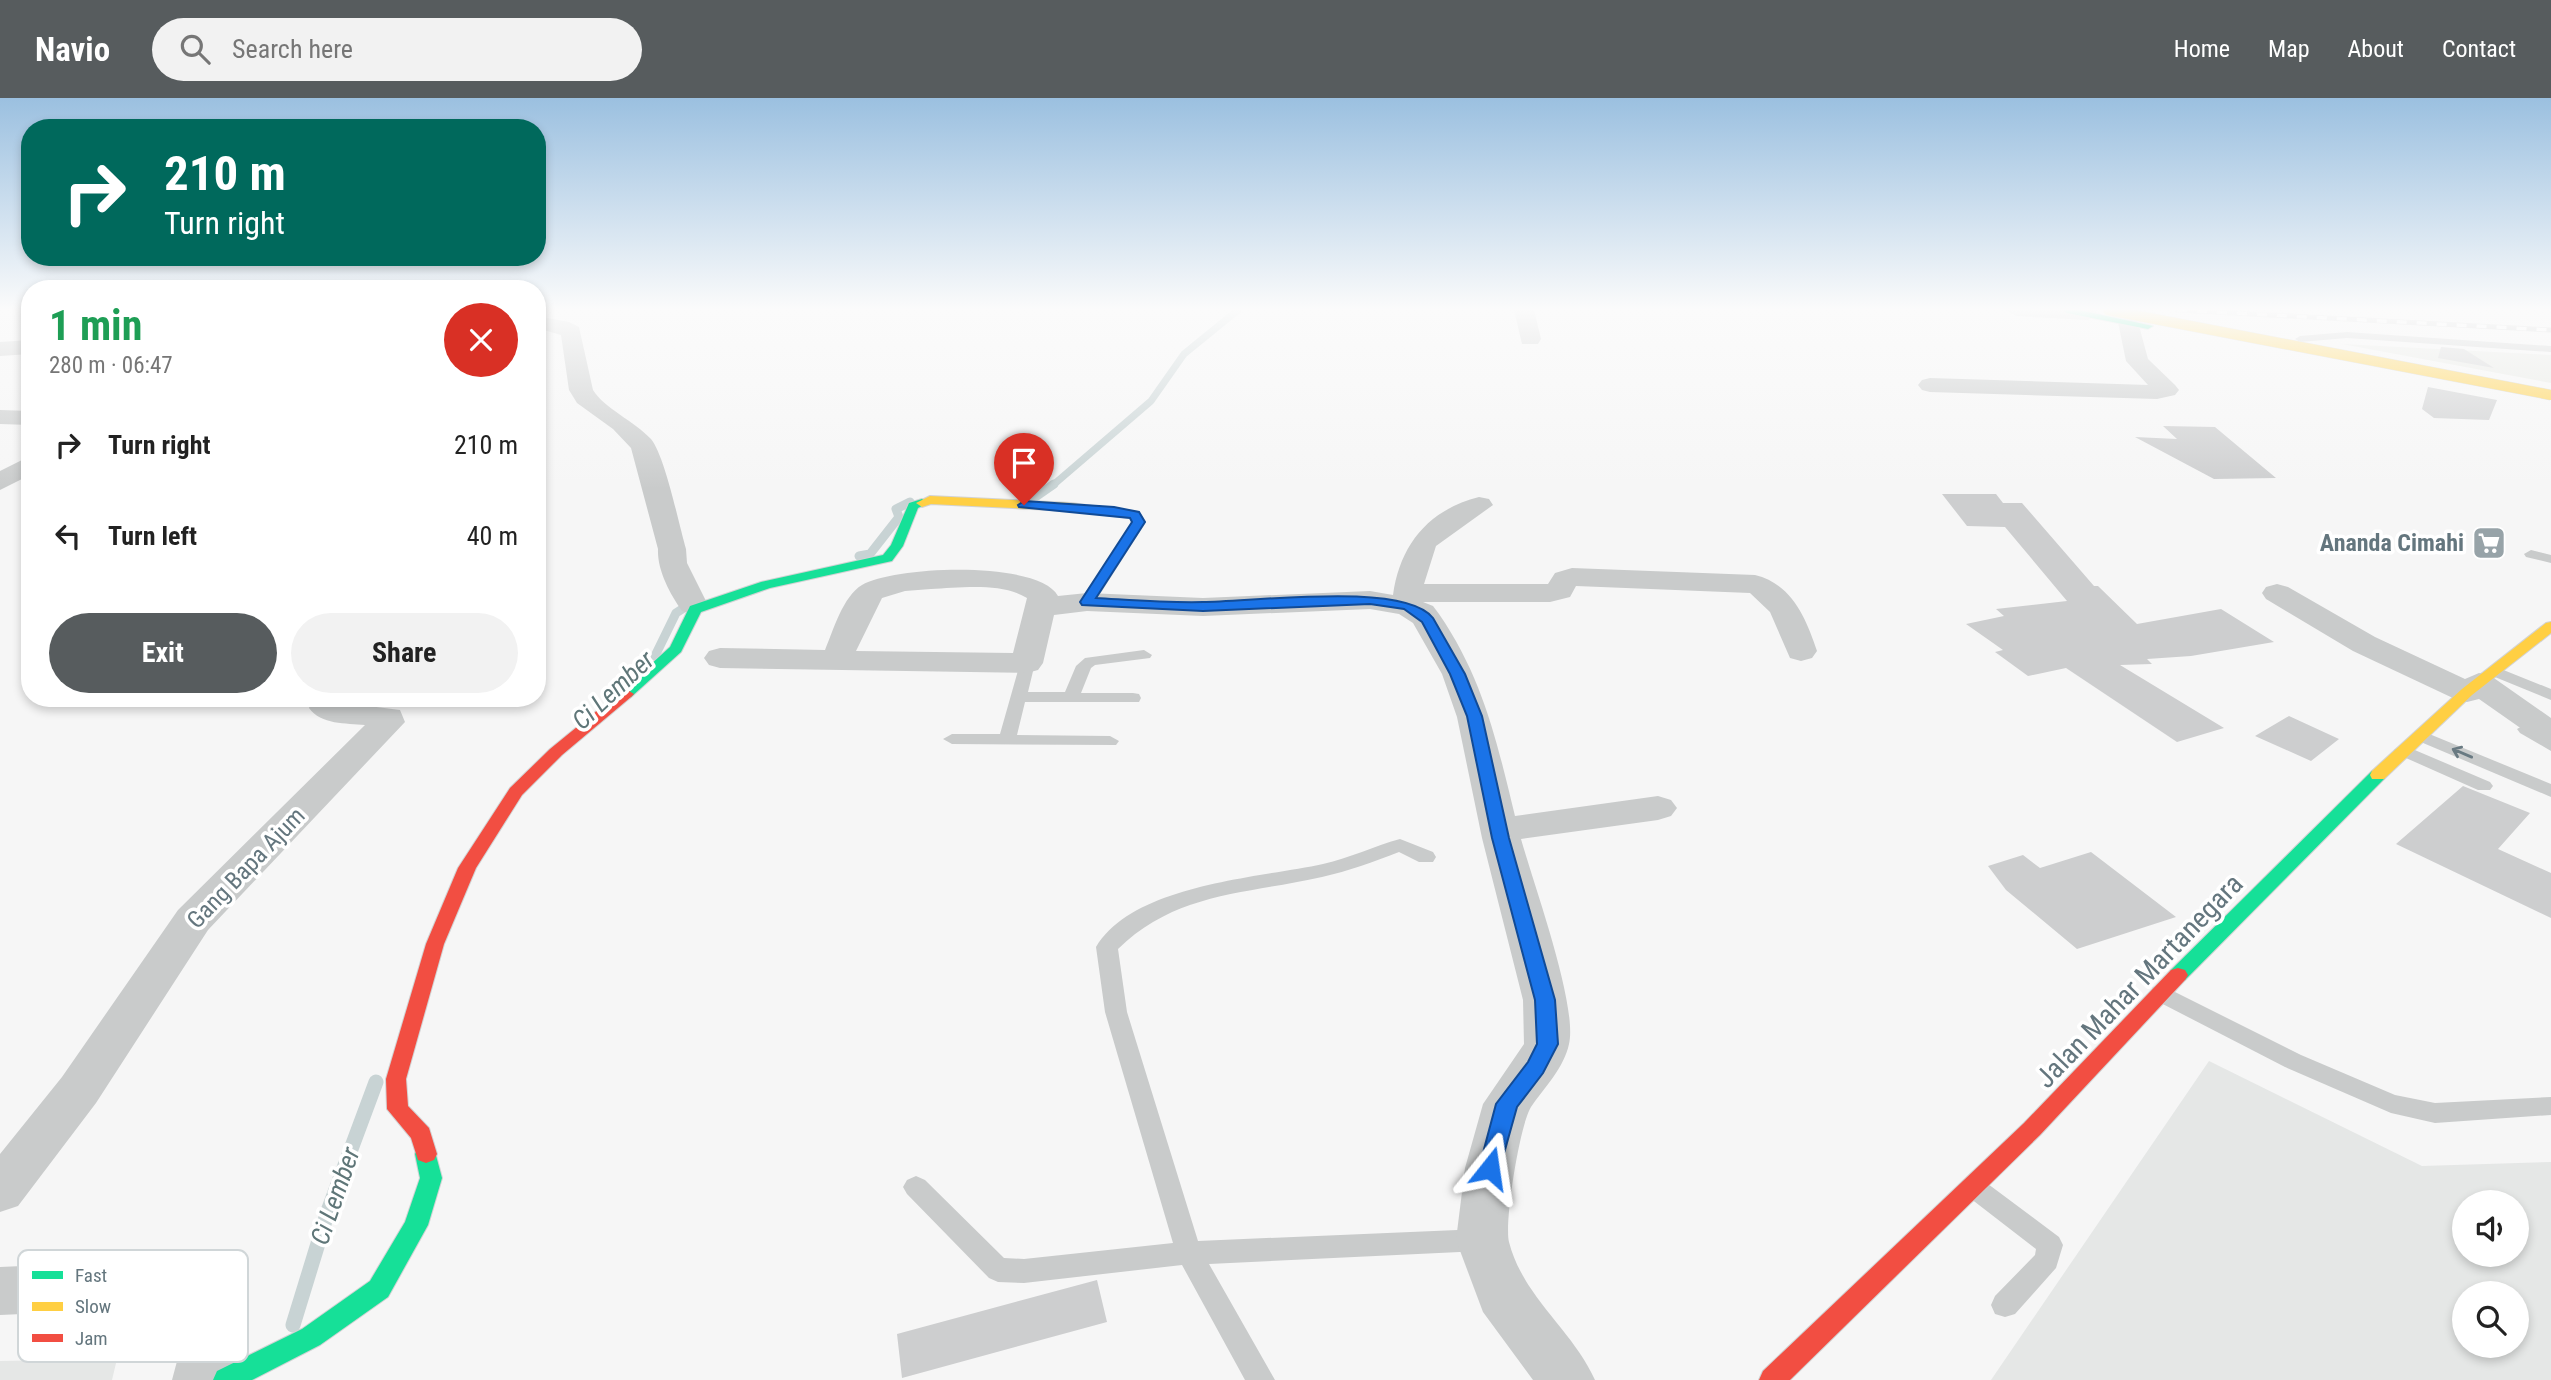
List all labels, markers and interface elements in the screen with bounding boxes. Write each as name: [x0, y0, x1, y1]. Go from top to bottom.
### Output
search box: [152, 18, 642, 81]
text: Navio: [35, 30, 110, 69]
icon: search: [176, 30, 214, 68]
text: Search here: [232, 34, 353, 64]
text: Home: [2174, 35, 2230, 63]
text: Map: [2268, 35, 2310, 63]
text: About: [2348, 35, 2404, 63]
text: Contact: [2442, 35, 2516, 63]
text: 210 m: [164, 145, 286, 202]
icon: right: [49, 147, 140, 238]
text: Turn right: [164, 204, 285, 242]
text: 1 min: [49, 301, 142, 350]
button: close: [444, 303, 518, 377]
text: 280 m · 06:47: [49, 352, 173, 379]
icon: right: [49, 426, 87, 464]
text: Turn right: [108, 430, 210, 460]
text: 210 m: [454, 430, 518, 460]
pin: [994, 433, 1054, 505]
icon: arrive: [1005, 444, 1043, 482]
icon: left: [49, 517, 87, 555]
text: Turn left: [108, 521, 197, 551]
text: 40 m: [467, 521, 518, 551]
supermarket icon: Ananda Cimahi: [2470, 524, 2508, 562]
place label: Ananda Cimahi: [2320, 529, 2464, 557]
button: Exit: [49, 613, 277, 693]
button: Share: [291, 613, 518, 693]
water label: Ci Lember: [566, 644, 661, 735]
one-way arrow: [2452, 746, 2473, 759]
street label: Gang Bapa Ajum: [181, 802, 311, 934]
street label: Jalan Mahar Martanegara: [2028, 867, 2250, 1095]
position arrow: [1453, 1131, 1527, 1205]
water label: Ci Lember: [304, 1142, 366, 1249]
map controls: [2452, 1190, 2529, 1358]
button: sound: [2452, 1190, 2529, 1267]
legend: [18, 1250, 248, 1362]
text: Fast: [75, 1264, 107, 1287]
button: search: [2452, 1281, 2529, 1358]
text: Slow: [75, 1295, 111, 1318]
text: Jam: [75, 1327, 108, 1350]

